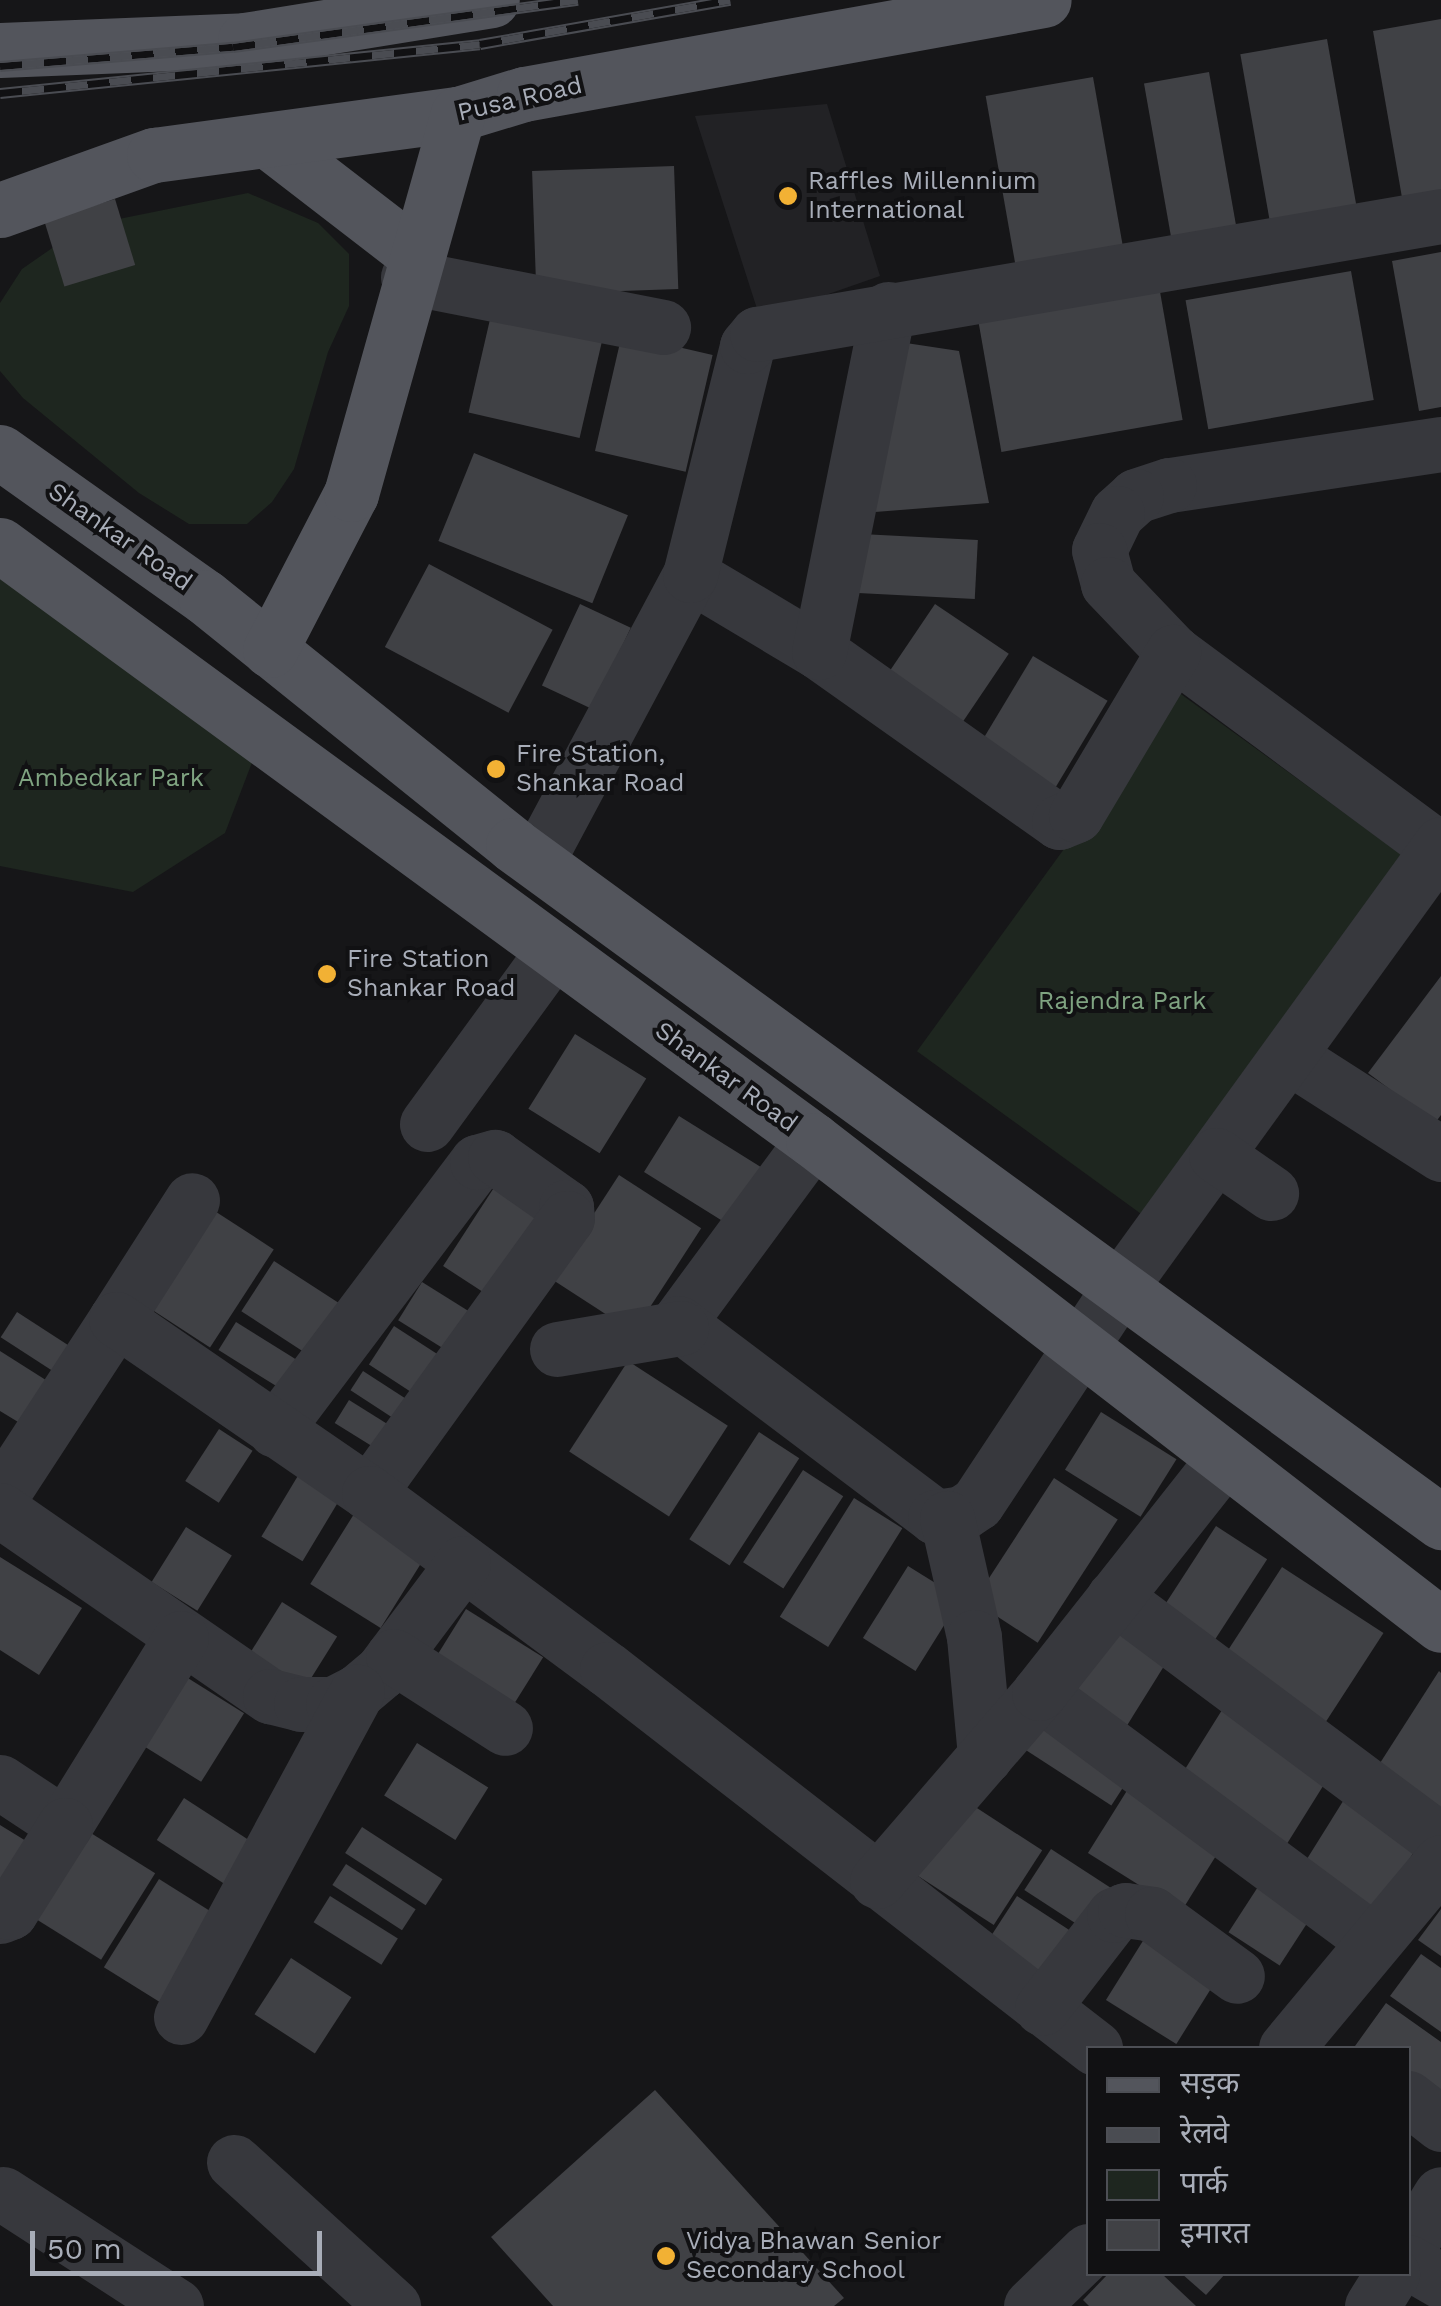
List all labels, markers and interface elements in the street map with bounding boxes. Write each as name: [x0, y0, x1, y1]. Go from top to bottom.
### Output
street label: Pusa Road: [454, 70, 586, 128]
place label: Raffles Millennium International: [808, 167, 1037, 226]
marker: Raffles Millennium International: [777, 185, 799, 207]
street label: Shankar Road: [42, 476, 198, 598]
place label: Fire Station, Shankar Road: [516, 740, 685, 799]
marker: Fire Station, Shankar Road: [485, 758, 507, 780]
park label: Ambedkar Park: [18, 763, 204, 793]
place label: Fire Station Shankar Road: [347, 945, 516, 1004]
marker: Fire Station Shankar Road: [316, 963, 338, 985]
park label: Rajendra Park: [1037, 986, 1207, 1016]
street label: Shankar Road: [649, 1015, 803, 1139]
legend: [1086, 2046, 1411, 2276]
text: सड़क: [1180, 2065, 1239, 2100]
text: रेलवे: [1180, 2115, 1229, 2150]
text: पार्क: [1180, 2165, 1228, 2200]
scale bar: [35, 2211, 328, 2273]
text: इमारत: [1180, 2215, 1250, 2250]
place label: Vidya Bhawan Senior Secondary School: [686, 2227, 942, 2286]
text: 50 m: [47, 2231, 122, 2266]
marker: Vidya Bhawan Senior Secondary School: [655, 2245, 677, 2267]

